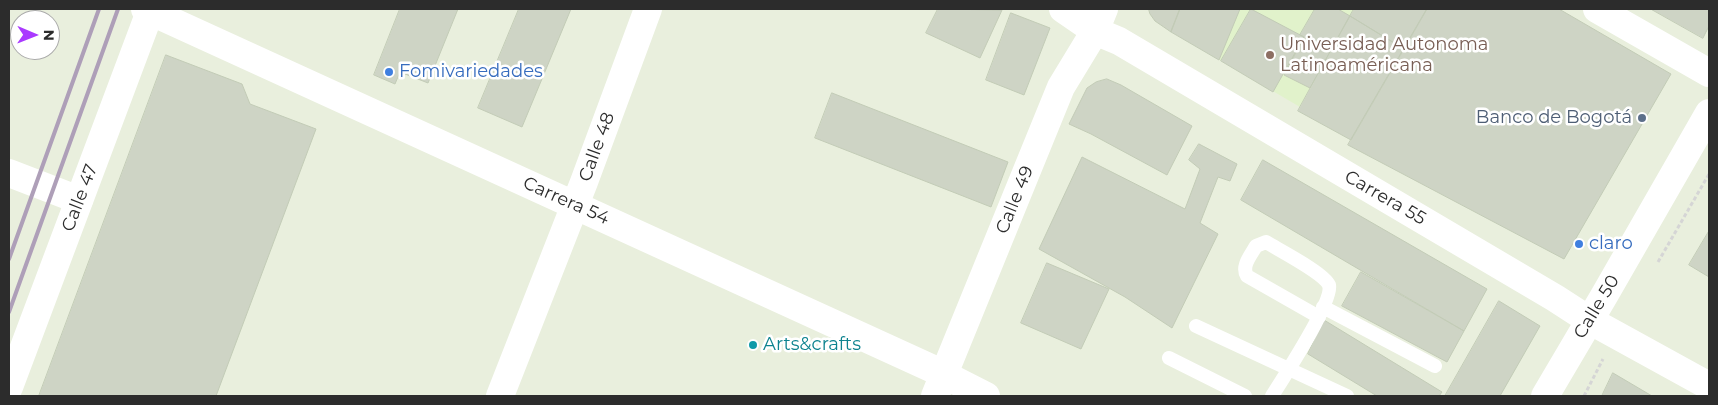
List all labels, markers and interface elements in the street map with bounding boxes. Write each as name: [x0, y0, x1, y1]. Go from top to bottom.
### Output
north arrow: [10, 10, 60, 60]
text: N: [40, 29, 58, 41]
place label: Universidad Autonoma Latinoaméricana: [1280, 34, 1488, 76]
marker: Universidad Autonoma Latinoaméricana: [1264, 49, 1276, 61]
place label: Fomivariedades: [399, 61, 543, 83]
marker: Fomivariedades: [383, 66, 395, 78]
place label: Banco de Bogotá: [1476, 107, 1632, 129]
street label: Calle 48: [575, 109, 619, 185]
marker: Banco de Bogotá: [1636, 112, 1648, 124]
street label: Calle 47: [57, 161, 103, 235]
street label: Calle 49: [992, 163, 1038, 237]
street label: Carrera 55: [1341, 166, 1429, 230]
street label: Carrera 54: [520, 172, 612, 230]
place label: claro: [1589, 233, 1633, 255]
marker: claro: [1573, 238, 1585, 250]
street label: Calle 50: [1570, 271, 1624, 343]
place label: Arts&crafts: [763, 334, 861, 356]
marker: Arts&crafts: [747, 339, 759, 351]

